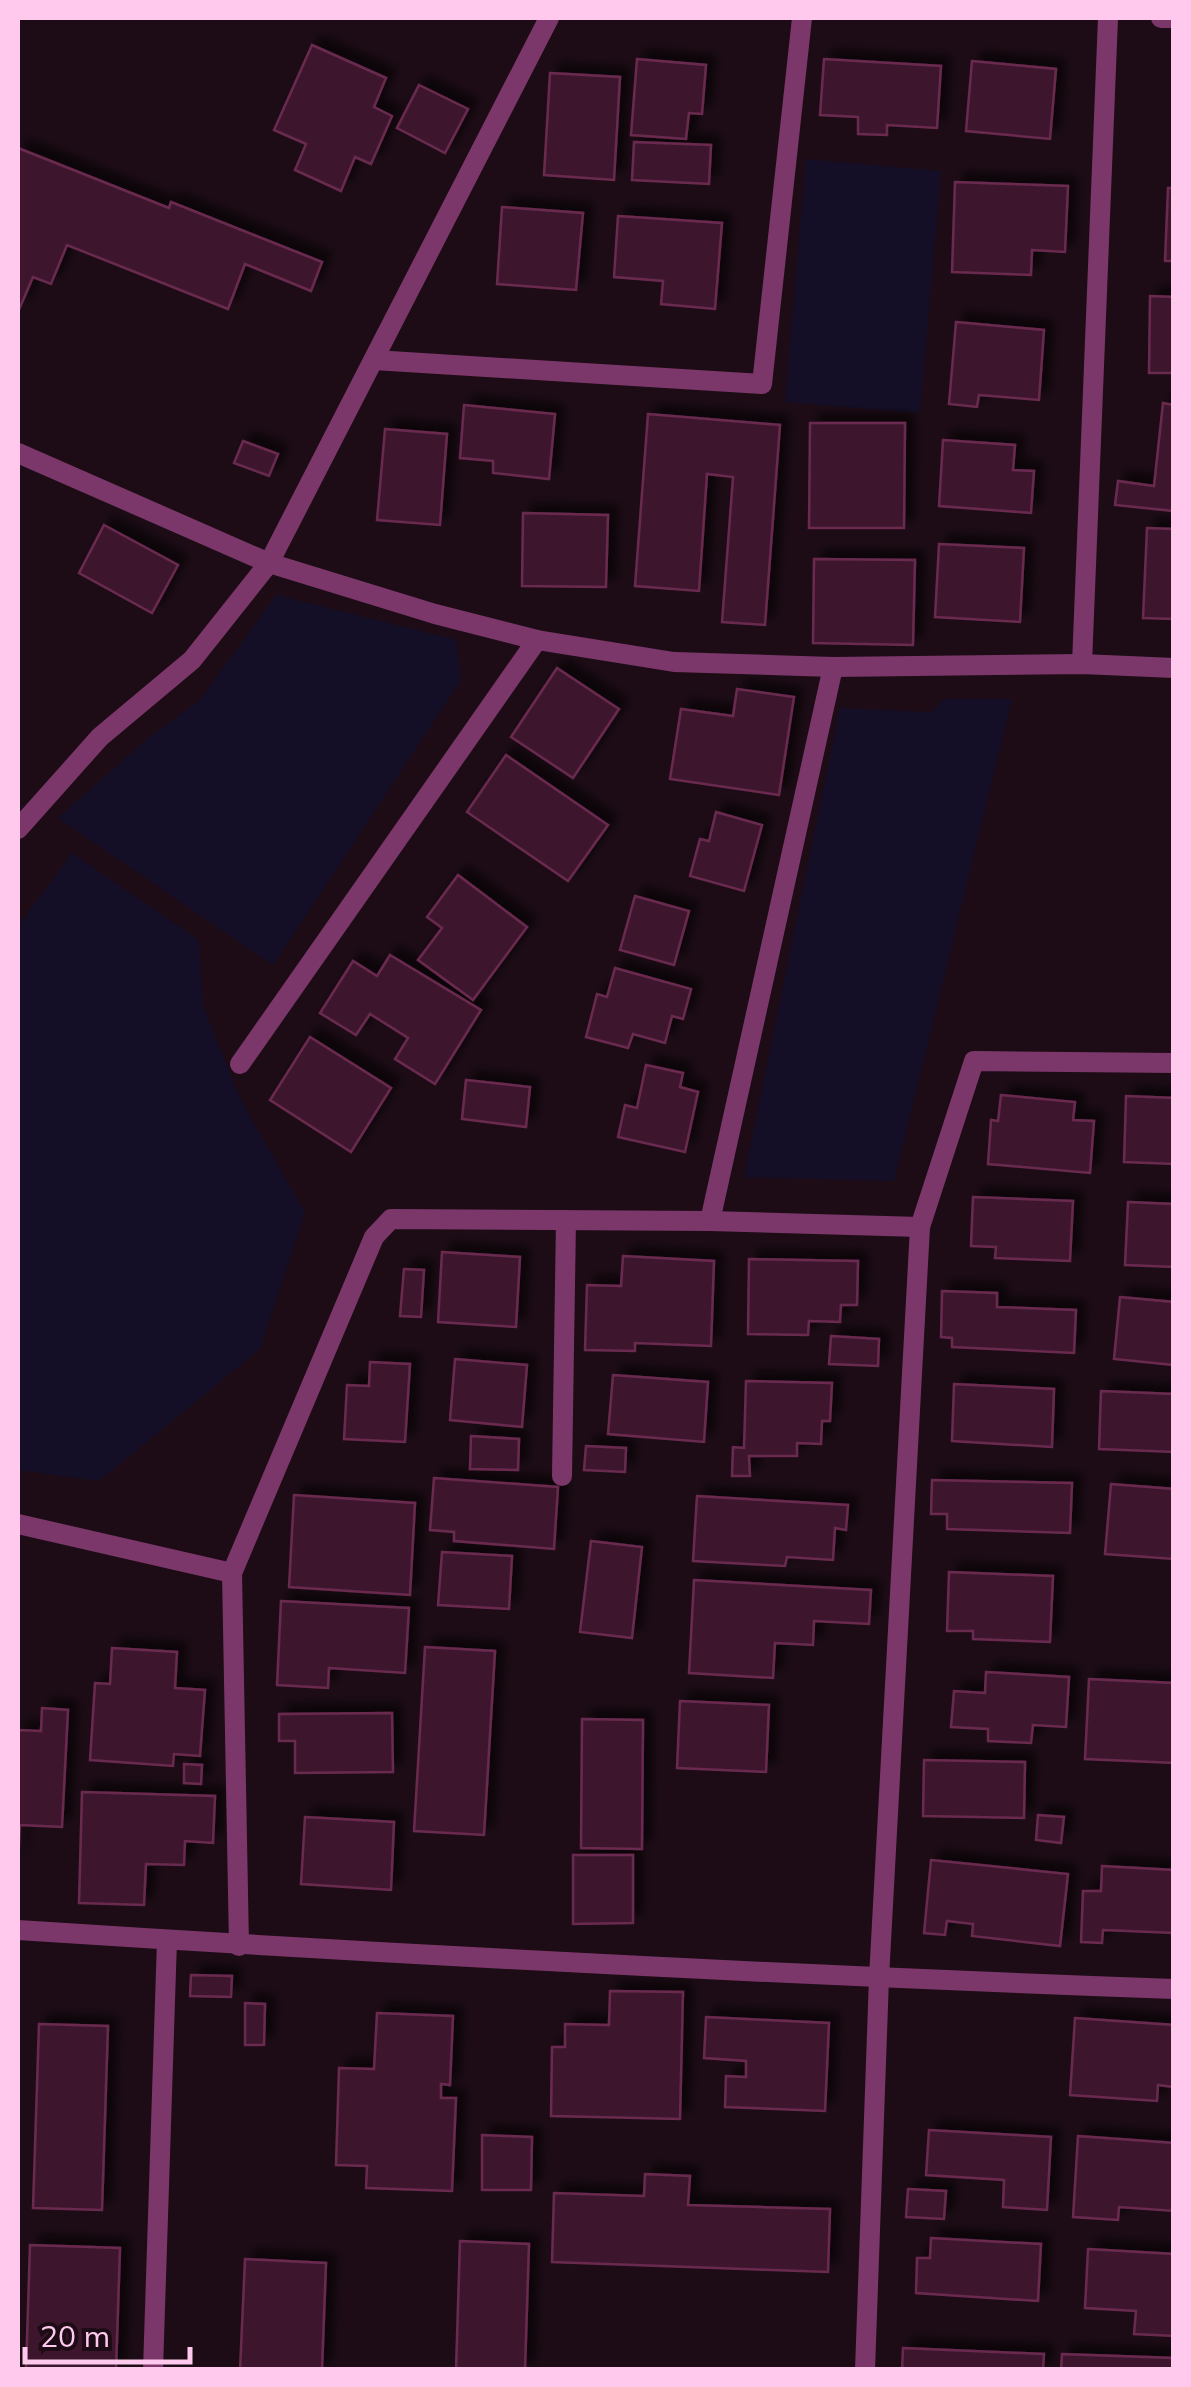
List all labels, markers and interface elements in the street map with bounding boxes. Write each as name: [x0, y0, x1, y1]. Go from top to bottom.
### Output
scale bar: [25, 2302, 190, 2364]
text: 20 m: [40, 2317, 110, 2355]

